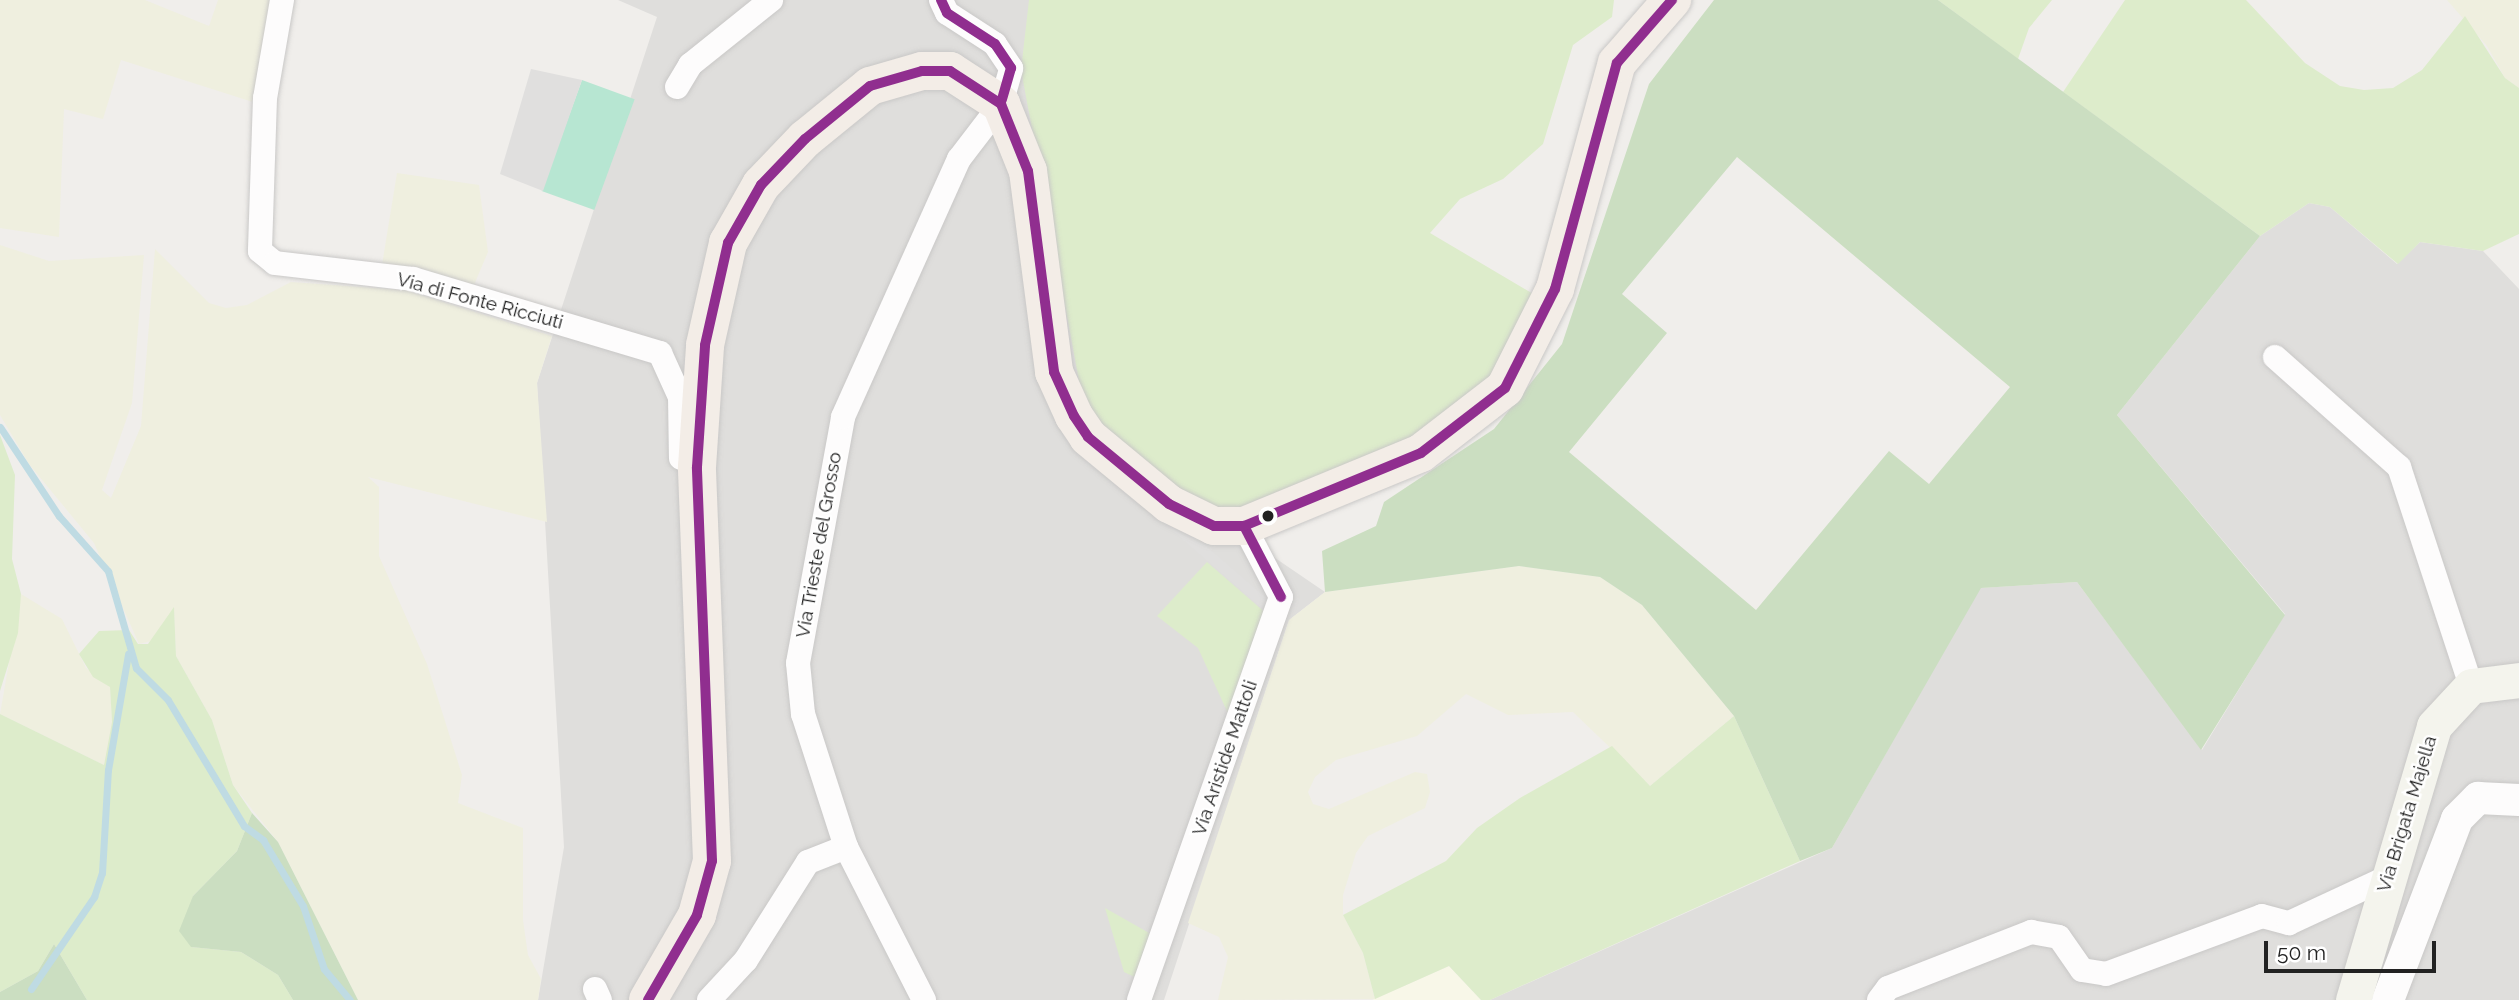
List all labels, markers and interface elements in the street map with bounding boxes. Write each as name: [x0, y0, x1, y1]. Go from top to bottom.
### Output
street label: Via di Fonte Ricciuti: [394, 268, 566, 334]
street label: Via Trieste del Grosso: [791, 450, 847, 640]
unlabelled marker: [1261, 509, 1275, 523]
street label: Via Aristide Mattoli: [1188, 677, 1262, 839]
street label: Via Brigata Majella: [2372, 733, 2442, 895]
scale bar: [2267, 926, 2438, 970]
text: 50 m: [2277, 940, 2326, 965]

